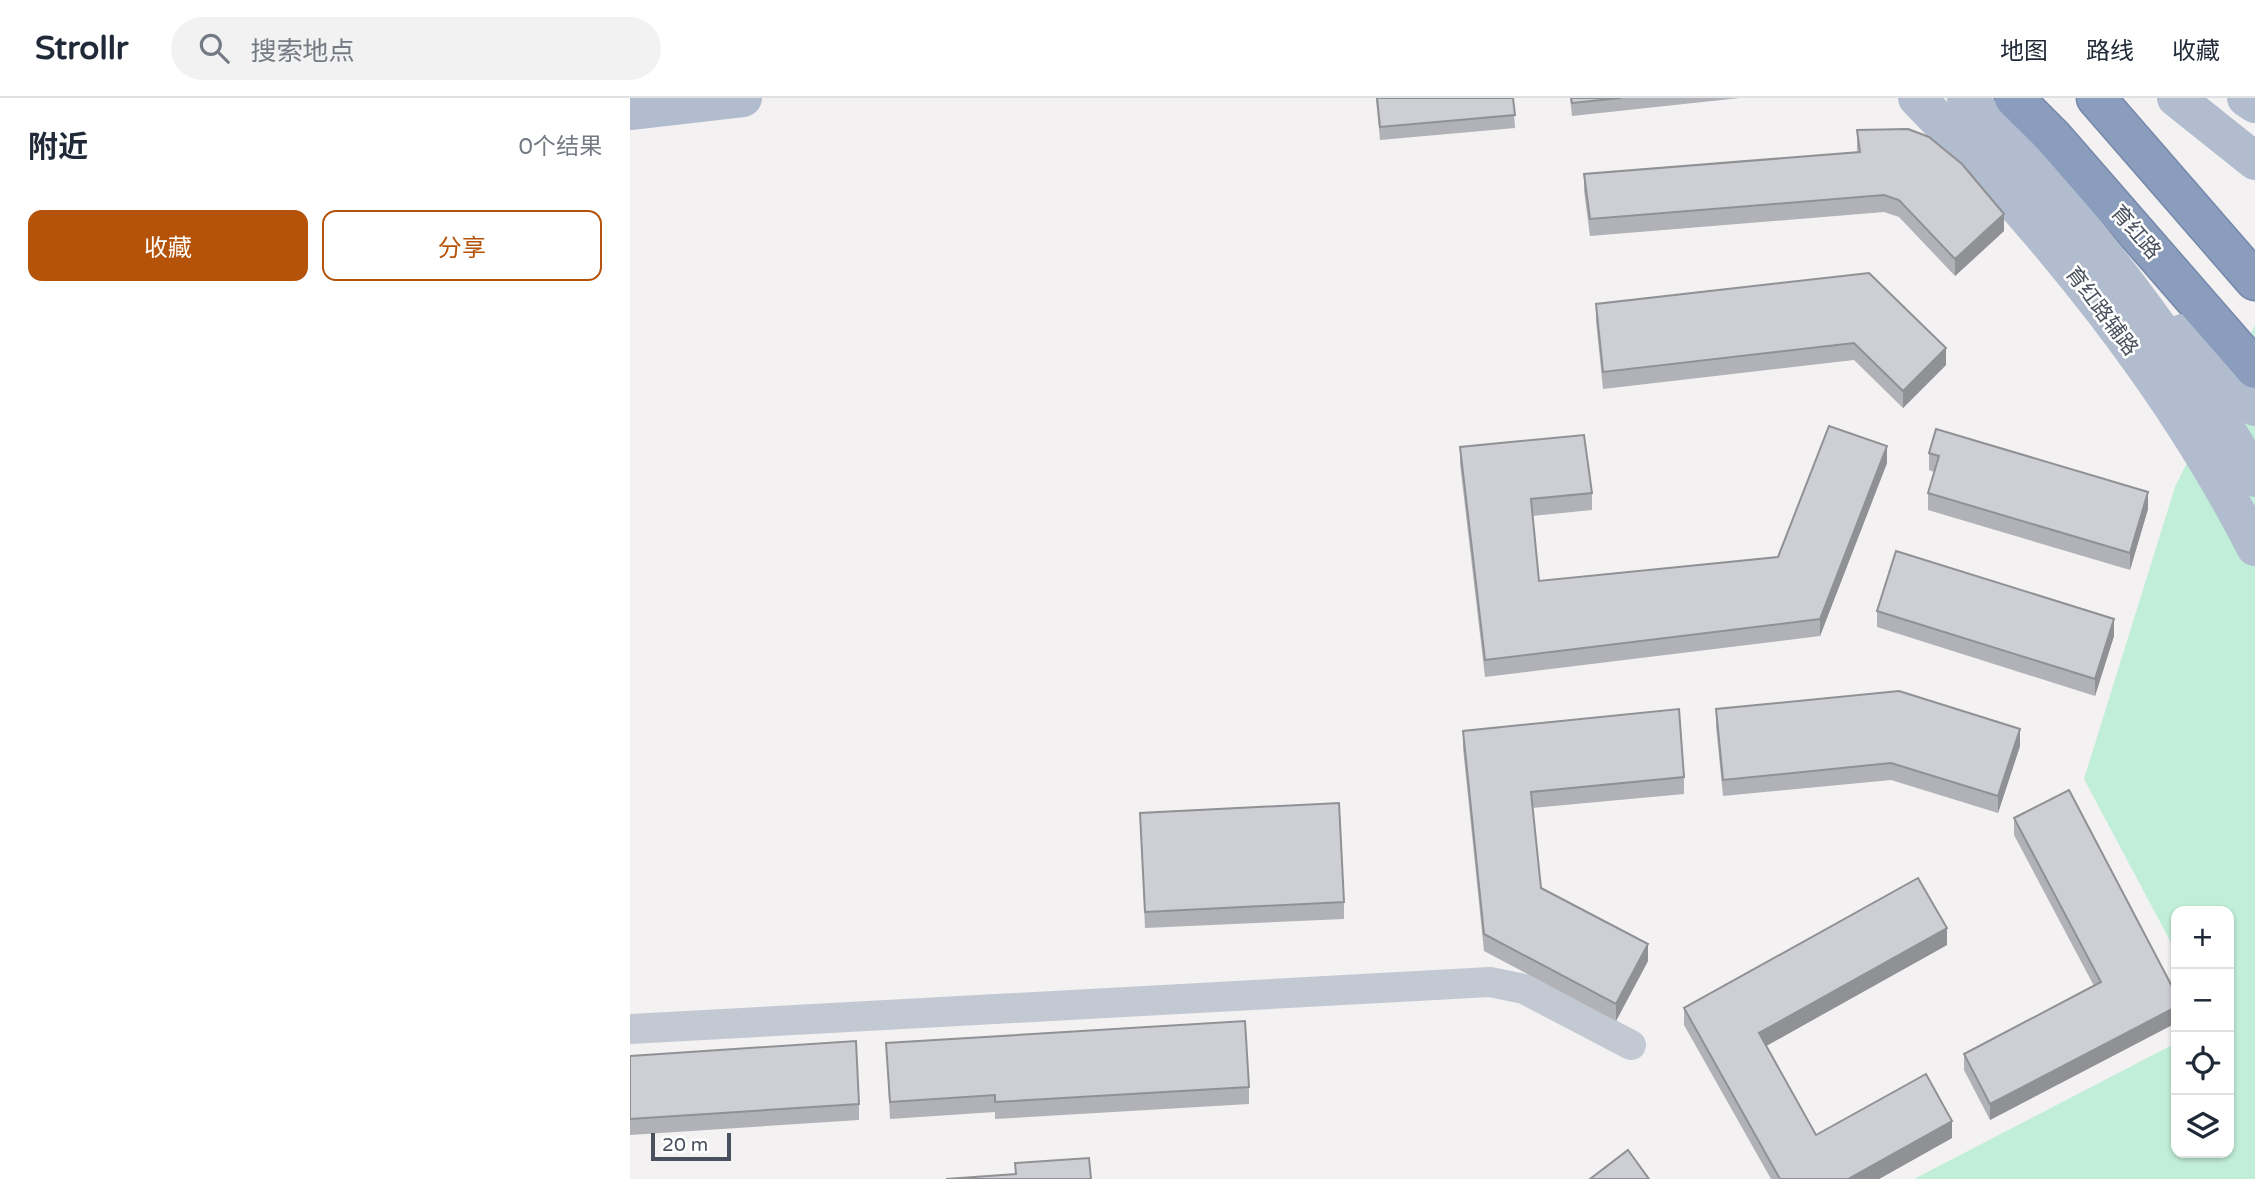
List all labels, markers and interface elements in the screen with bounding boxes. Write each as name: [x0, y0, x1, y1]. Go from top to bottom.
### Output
search box: [171, 17, 661, 80]
text: Strollr: [35, 29, 129, 68]
icon: search: [195, 29, 233, 67]
text: 搜索地点: [251, 36, 355, 67]
text: 地图: [2000, 37, 2048, 66]
text: 路线: [2086, 37, 2134, 66]
text: 收藏: [2172, 37, 2220, 66]
text: 附近: [28, 129, 88, 166]
text: 0个结果: [519, 133, 602, 161]
street label: 育红路: [2106, 200, 2166, 264]
button: 收藏: [28, 210, 308, 281]
button: 分享: [322, 210, 602, 281]
street label: 育红路辅路: [2060, 262, 2143, 361]
map controls: [2171, 906, 2234, 1158]
button: +: [2171, 906, 2234, 969]
button: −: [2171, 969, 2234, 1032]
button: locate: [2171, 1032, 2234, 1095]
button: layers: [2171, 1095, 2234, 1158]
scale bar: [651, 1130, 732, 1162]
text: 20 m: [662, 1134, 708, 1156]

